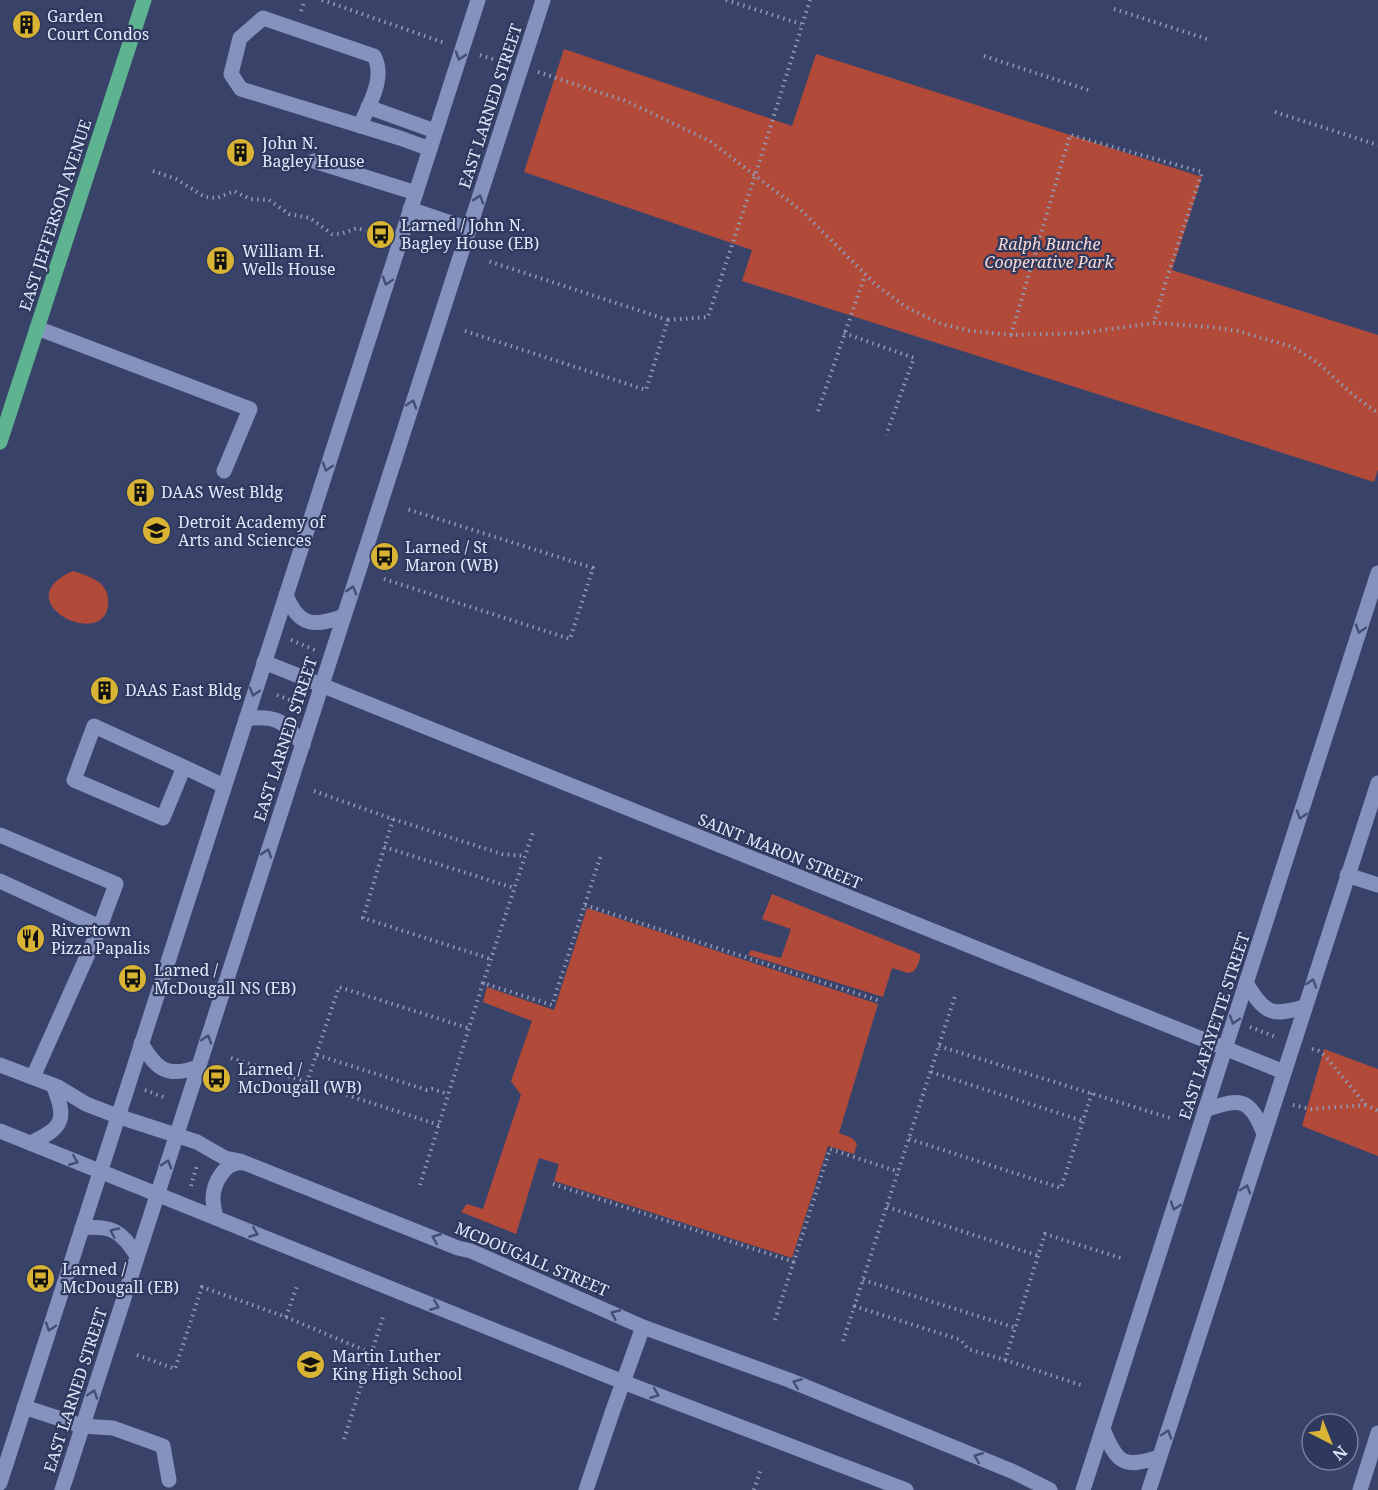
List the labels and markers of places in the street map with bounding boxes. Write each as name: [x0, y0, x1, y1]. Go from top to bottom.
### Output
place label: Garden Court Condos: [47, 5, 149, 45]
building icon: Garden Court Condos: [10, 9, 42, 41]
place label: John N. Bagley House: [261, 132, 365, 172]
building icon: John N. Bagley House: [225, 136, 257, 168]
place label: Larned / John N. Bagley House (EB): [401, 214, 539, 254]
bus stop icon: Larned / John N. Bagley House (EB): [364, 218, 396, 250]
place label: William H. Wells House: [242, 240, 336, 280]
building icon: William H. Wells House: [205, 244, 237, 276]
building icon: DAAS West Bldg: [124, 476, 156, 508]
place label: DAAS West Bldg: [161, 481, 283, 503]
place label: Detroit Academy of Arts and Sciences: [178, 511, 327, 551]
school or university icon: Detroit Academy of Arts and Sciences: [141, 515, 173, 547]
place label: Larned / St Maron (WB): [405, 536, 499, 576]
bus stop icon: Larned / St Maron (WB): [368, 540, 400, 572]
building icon: DAAS East Bldg: [88, 674, 120, 706]
place label: DAAS East Bldg: [125, 679, 242, 701]
place label: Rivertown Pizza Papalis: [51, 919, 150, 959]
restaurant icon: Rivertown Pizza Papalis: [14, 923, 46, 955]
place label: Larned / McDougall NS (EB): [154, 959, 296, 999]
bus stop icon: Larned / McDougall NS (EB): [117, 963, 149, 995]
place label: Larned / McDougall (WB): [238, 1058, 362, 1098]
bus stop icon: Larned / McDougall (WB): [201, 1062, 233, 1094]
place label: Larned / McDougall (EB): [62, 1258, 179, 1298]
bus stop icon: Larned / McDougall (EB): [25, 1262, 57, 1294]
place label: Martin Luther King High School: [332, 1345, 462, 1385]
school or university icon: Martin Luther King High School: [295, 1349, 327, 1381]

